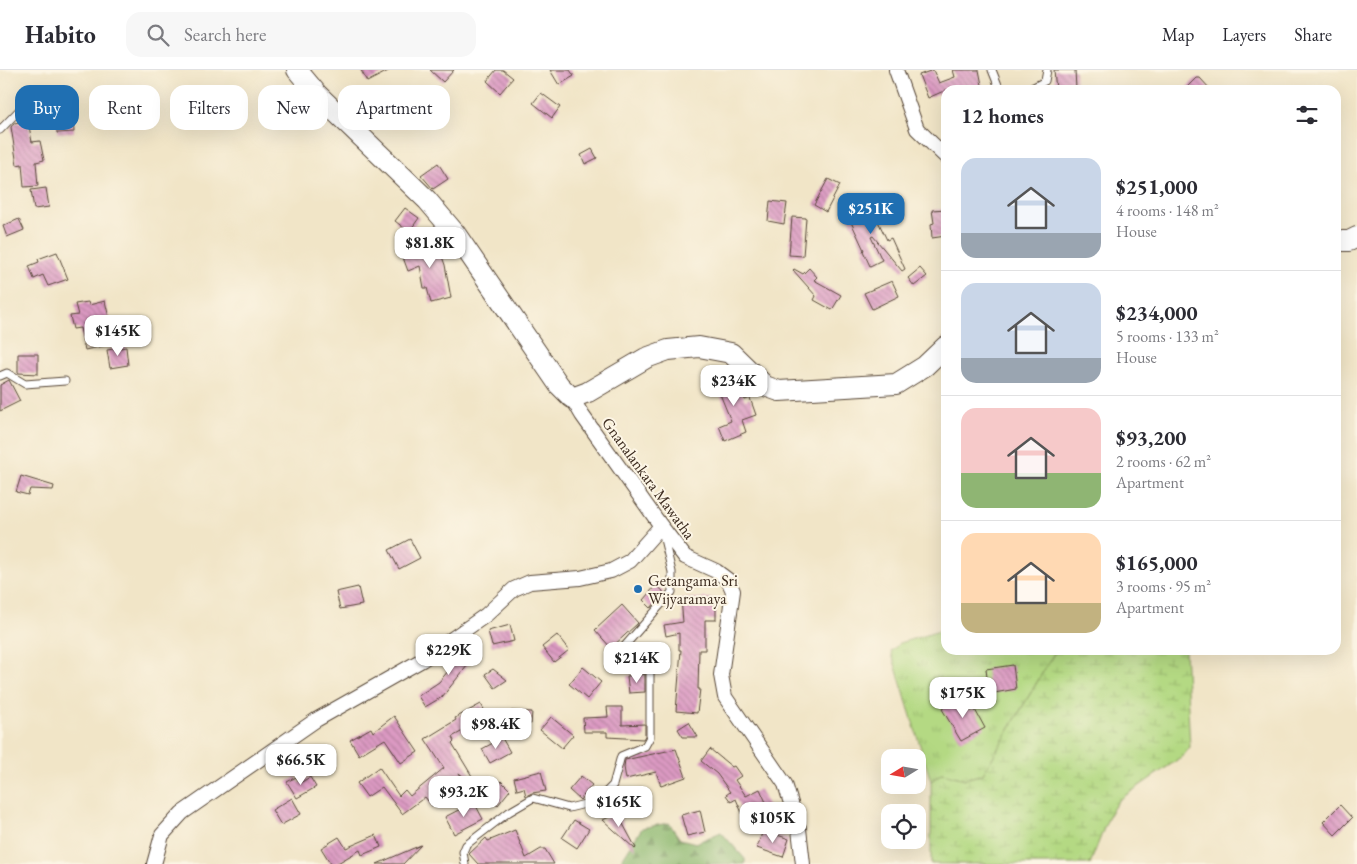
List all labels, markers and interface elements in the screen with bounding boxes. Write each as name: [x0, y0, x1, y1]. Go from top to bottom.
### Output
search box: [126, 12, 476, 57]
text: Habito: [25, 19, 96, 50]
icon: search: [144, 21, 172, 49]
text: Search here: [184, 22, 266, 47]
text: Map: [1162, 23, 1194, 46]
text: Layers: [1222, 23, 1266, 46]
text: Share: [1294, 23, 1332, 46]
chip: Buy: [15, 85, 79, 130]
chip: Rent: [89, 85, 160, 130]
chip: Filters: [170, 85, 248, 130]
chip: New: [258, 85, 328, 130]
chip: Apartment: [338, 85, 450, 130]
icon: filters: [1293, 101, 1321, 129]
text: 12 homes: [961, 102, 1044, 129]
text: $251,000: [1116, 173, 1198, 200]
icon: home: [1001, 178, 1061, 238]
pin: $251K: [836, 192, 906, 235]
text: $251K: [849, 198, 893, 219]
text: 4 rooms · 148 m²: [1116, 200, 1219, 221]
text: House: [1116, 221, 1157, 242]
pin: $81.8K: [389, 226, 471, 269]
text: $81.8K: [406, 232, 454, 253]
text: $234,000: [1116, 299, 1198, 326]
icon: home: [1001, 303, 1061, 363]
pin: $145K: [83, 314, 153, 357]
text: $145K: [96, 320, 140, 341]
text: 5 rooms · 133 m²: [1116, 326, 1219, 347]
text: House: [1116, 347, 1157, 368]
pin: $234K: [699, 364, 769, 407]
text: $234K: [712, 370, 756, 391]
street label: Gnanalankara Mawatha: [597, 413, 700, 544]
text: $93,200: [1116, 424, 1186, 451]
icon: home: [1001, 428, 1061, 488]
text: 2 rooms · 62 m²: [1116, 451, 1211, 472]
text: Apartment: [1116, 472, 1184, 493]
text: $165,000: [1116, 549, 1198, 576]
icon: home: [1001, 553, 1061, 613]
place label: Getangama Sri Wijyaramaya: [648, 570, 738, 609]
text: 3 rooms · 95 m²: [1116, 576, 1211, 597]
marker: Getangama Sri Wijyaramaya: [632, 583, 644, 595]
text: Apartment: [1116, 597, 1184, 618]
pin: $229K: [414, 634, 484, 676]
text: $229K: [427, 639, 471, 660]
pin: $214K: [602, 642, 672, 684]
text: $214K: [615, 647, 659, 668]
pin: $175K: [928, 676, 998, 719]
text: $175K: [941, 682, 985, 703]
pin: $98.4K: [455, 708, 537, 750]
text: $98.4K: [472, 713, 520, 734]
pin: $66.5K: [260, 744, 342, 786]
text: $66.5K: [277, 749, 325, 770]
north arrow: [881, 749, 926, 794]
map controls: [881, 749, 926, 849]
pin: $93.2K: [423, 776, 505, 818]
text: $93.2K: [440, 781, 488, 802]
pin: $165K: [584, 786, 654, 828]
text: $165K: [597, 791, 641, 812]
pin: $105K: [738, 802, 808, 844]
button: locate: [881, 804, 926, 849]
text: $105K: [751, 807, 795, 828]

